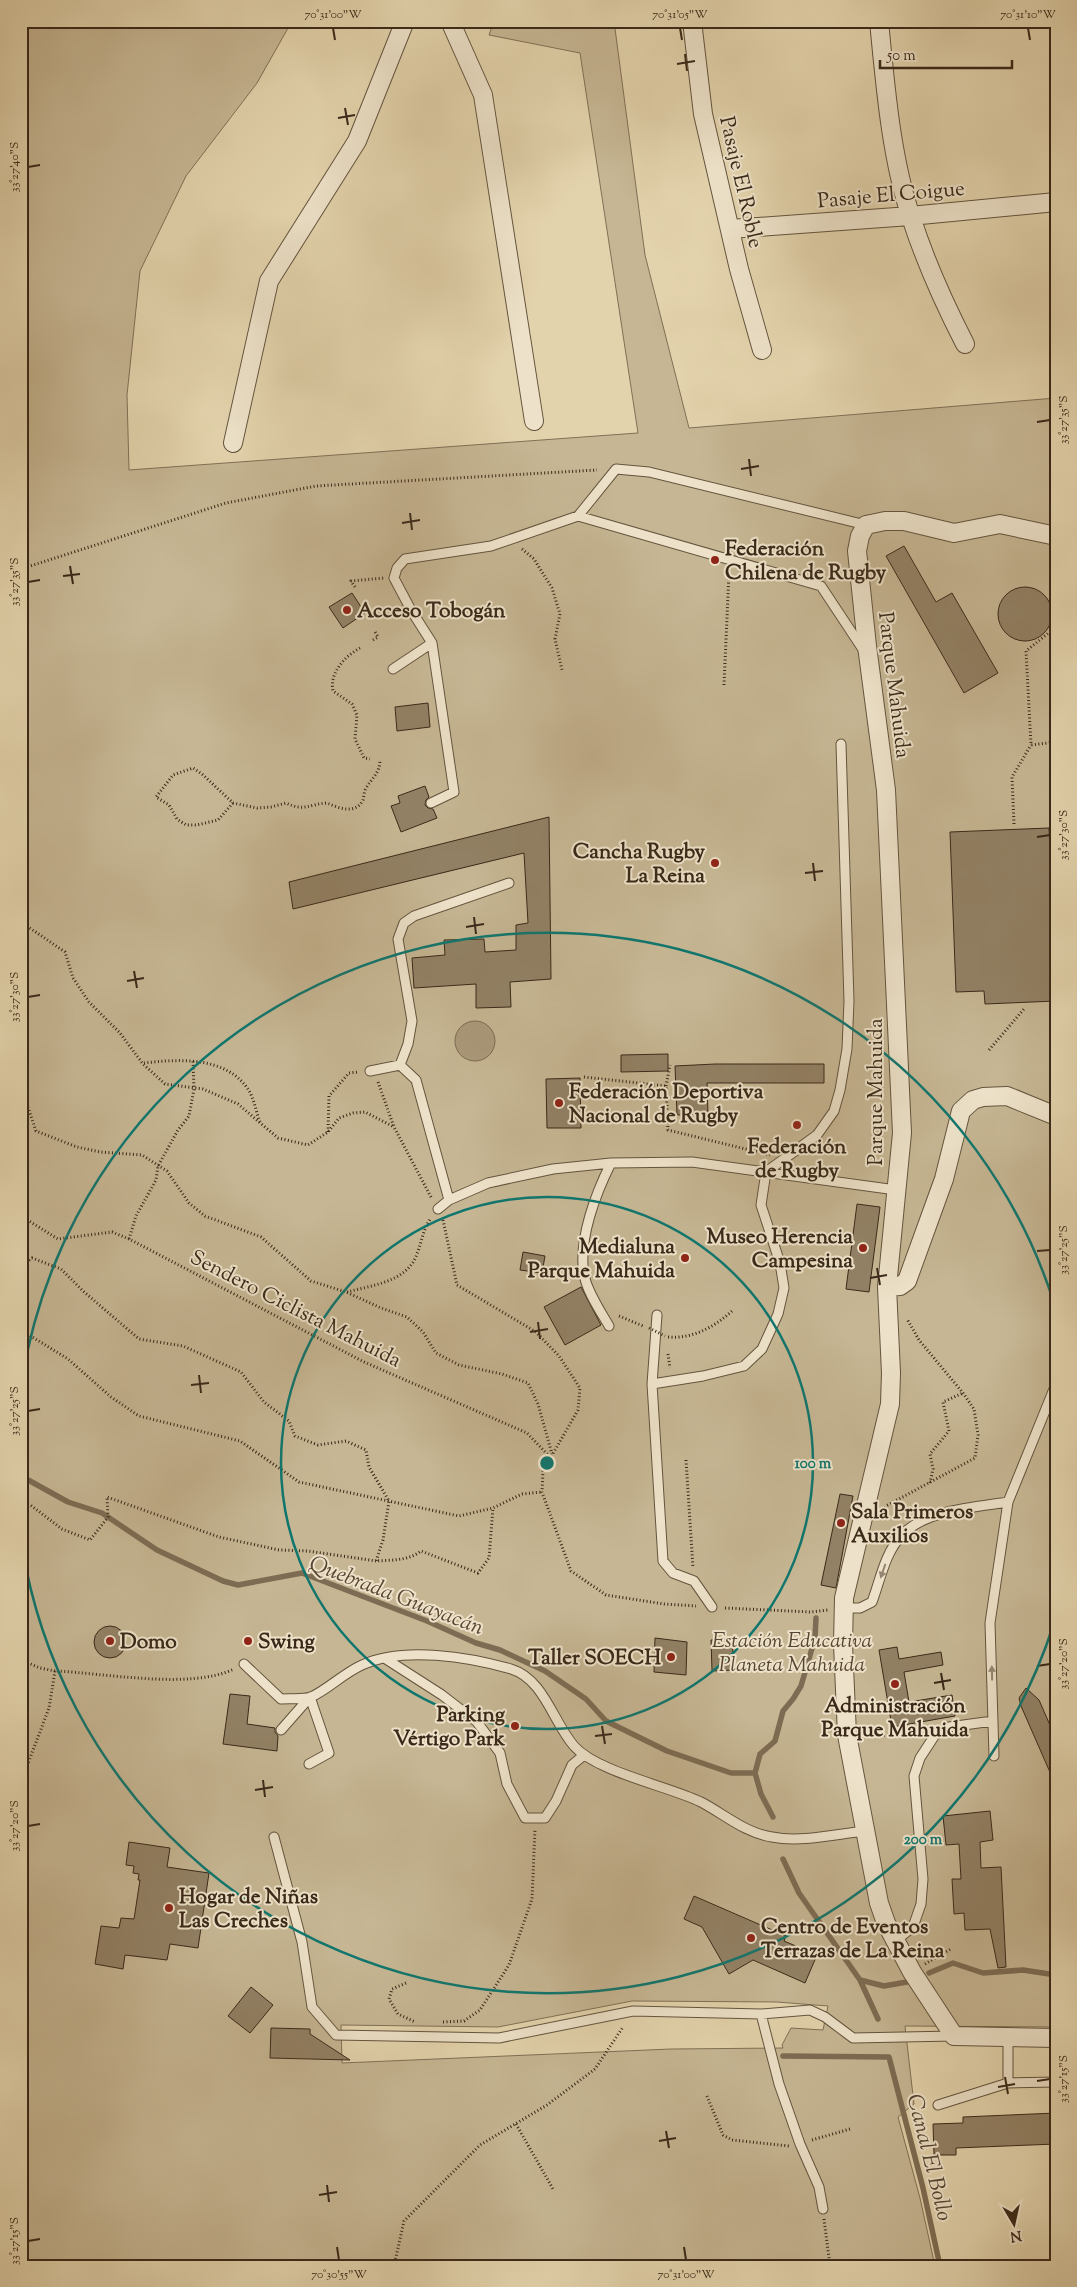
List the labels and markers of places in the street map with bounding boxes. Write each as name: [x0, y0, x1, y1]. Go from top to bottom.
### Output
place label: Federación Chilena de Rugby: [725, 535, 887, 589]
marker: Federación Chilena de Rugby: [709, 554, 721, 566]
place label: Acceso Tobogán: [357, 597, 506, 627]
marker: Acceso Tobogán: [341, 604, 353, 616]
place label: Cancha Rugby La Reina: [573, 838, 706, 892]
marker: Cancha Rugby La Reina: [709, 857, 721, 869]
place label: Federación Deportiva Nacional de Rugby: [569, 1078, 764, 1132]
marker: Federación Deportiva Nacional de Rugby: [553, 1097, 565, 1109]
marker: Federación de Rugby: [791, 1119, 803, 1131]
place label: Federación de Rugby: [747, 1133, 847, 1187]
place label: Museo Herencia Campesina: [707, 1223, 853, 1277]
place label: Medialuna Parque Mahuida: [528, 1233, 675, 1287]
marker: Museo Herencia Campesina: [857, 1242, 869, 1254]
marker: Medialuna Parque Mahuida: [679, 1252, 691, 1264]
centre of rings: [538, 1454, 556, 1472]
place label: Sala Primeros Auxilios: [851, 1498, 973, 1552]
marker: Sala Primeros Auxilios: [835, 1517, 847, 1529]
place label: Domo: [120, 1628, 177, 1658]
place label: Swing: [258, 1628, 315, 1658]
marker: Domo: [104, 1635, 116, 1647]
marker: Swing: [242, 1635, 254, 1647]
place label: Taller SOECH: [528, 1644, 661, 1674]
marker: Taller SOECH: [665, 1651, 677, 1663]
marker: Administración Parque Mahuida: [889, 1678, 901, 1690]
place label: Administración Parque Mahuida: [821, 1692, 969, 1746]
place label: Parking Vértigo Park: [393, 1701, 506, 1755]
marker: Parking Vértigo Park: [509, 1720, 521, 1732]
place label: Hogar de Niñas Las Creches: [179, 1883, 318, 1937]
marker: Hogar de Niñas Las Creches: [163, 1902, 175, 1914]
place label: Centro de Eventos Terrazas de La Reina: [761, 1913, 945, 1967]
marker: Centro de Eventos Terrazas de La Reina: [745, 1932, 757, 1944]

